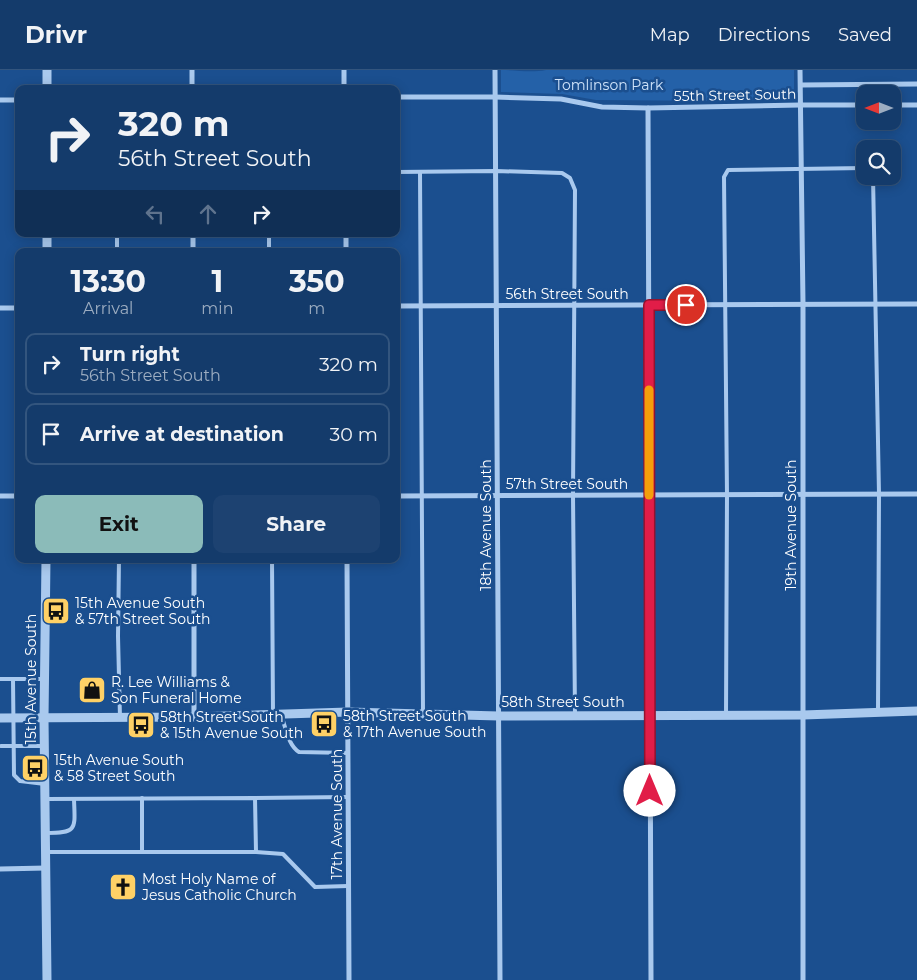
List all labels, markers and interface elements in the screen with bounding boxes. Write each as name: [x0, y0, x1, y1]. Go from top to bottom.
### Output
text: Drivr: [25, 20, 87, 49]
text: Map: [650, 24, 690, 46]
text: Directions: [718, 24, 810, 46]
text: Saved: [838, 24, 892, 46]
park label: Tomlinson Park: [555, 76, 664, 94]
street label: 55th Street South: [674, 85, 796, 105]
north arrow: [856, 85, 901, 130]
map controls: [856, 85, 901, 185]
text: 320 m: [118, 102, 230, 145]
icon: right: [35, 105, 100, 170]
button: search: [856, 140, 901, 185]
text: 56th Street South: [118, 145, 312, 172]
icon: left: [141, 200, 169, 228]
icon: ahead: [194, 200, 222, 228]
icon: right: [247, 200, 275, 228]
text: 13:30: [70, 263, 146, 300]
text: 1: [212, 263, 223, 300]
text: 350: [289, 263, 345, 300]
pin: [665, 284, 707, 326]
street label: 56th Street South: [505, 285, 629, 303]
icon: arrive: [672, 291, 700, 319]
text: Arrival: [83, 299, 133, 318]
text: min: [201, 299, 233, 318]
text: m: [308, 299, 325, 318]
text: Turn right: [80, 343, 180, 366]
icon: right: [37, 350, 65, 378]
text: 320 m: [319, 353, 378, 376]
text: 56th Street South: [80, 366, 221, 385]
icon: arrive: [37, 420, 65, 448]
text: Arrive at destination: [80, 423, 284, 446]
text: 30 m: [330, 423, 378, 446]
street label: 18th Avenue South: [477, 459, 495, 591]
street label: 19th Avenue South: [782, 460, 800, 590]
street label: 57th Street South: [506, 475, 628, 493]
button: Exit: [35, 495, 203, 553]
button: Share: [213, 495, 380, 553]
place label: 15th Avenue South & 57th Street South: [75, 594, 211, 628]
bus stop icon: 15th Avenue South & 57th Street South: [41, 596, 71, 626]
street label: 15th Avenue South: [22, 614, 40, 744]
place label: R. Lee Williams & Son Funeral Home: [111, 673, 242, 707]
shop icon: R. Lee Williams & Son Funeral Home: [77, 675, 107, 705]
street label: 58th Street South: [501, 693, 625, 711]
place label: 58th Street South & 17th Avenue South: [343, 707, 486, 741]
place label: 58th Street South & 15th Avenue South: [160, 708, 303, 742]
bus stop icon: 58th Street South & 17th Avenue South: [309, 709, 339, 739]
bus stop icon: 58th Street South & 15th Avenue South: [126, 710, 156, 740]
street label: 17th Avenue South: [328, 749, 346, 879]
place label: 15th Avenue South & 58 Street South: [54, 751, 184, 785]
bus stop icon: 15th Avenue South & 58 Street South: [20, 753, 50, 783]
position arrow: [623, 764, 675, 816]
place label: Most Holy Name of Jesus Catholic Church: [141, 870, 297, 904]
church icon: Most Holy Name of Jesus Catholic Church: [108, 872, 138, 902]

